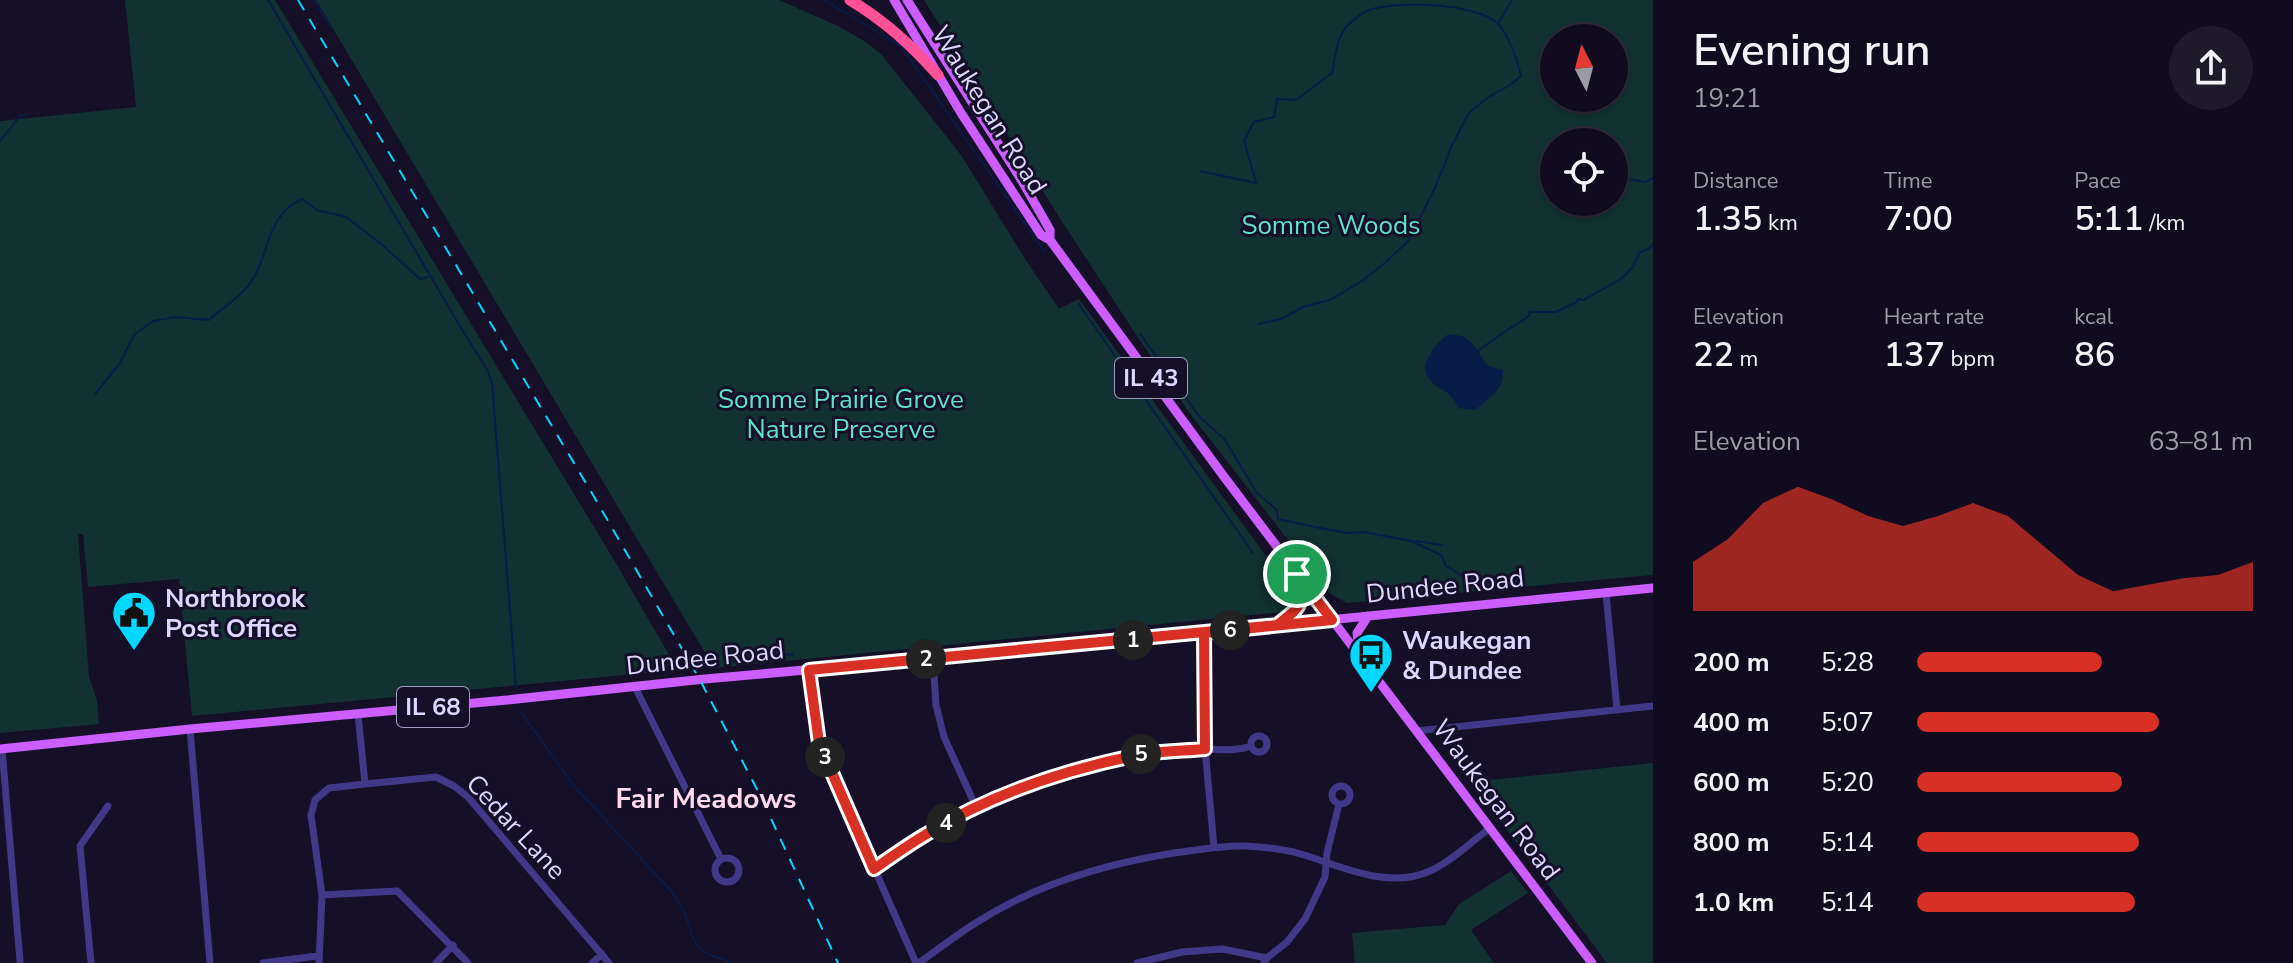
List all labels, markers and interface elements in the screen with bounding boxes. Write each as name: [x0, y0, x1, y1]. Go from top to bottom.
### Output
street label: Waukegan Road: [923, 19, 1055, 201]
text: Evening run: [1693, 21, 1931, 81]
north arrow: [1540, 24, 1628, 112]
map controls: [1540, 24, 1628, 216]
button: share: [2169, 26, 2253, 110]
text: 19:21: [1693, 81, 1761, 116]
button: locate: [1540, 128, 1628, 216]
text: Distance: [1693, 166, 1778, 196]
text: Time: [1884, 166, 1933, 196]
text: Pace: [2074, 166, 2121, 196]
text: 1.35: [1693, 196, 1762, 242]
text: 7:00: [1884, 196, 1953, 242]
text: 5:11: [2074, 196, 2144, 242]
park label: Somme Woods: [1241, 208, 1421, 243]
text: km: [1762, 208, 1798, 238]
text: /km: [2144, 208, 2185, 238]
text: Elevation: [1693, 302, 1784, 332]
text: Heart rate: [1884, 302, 1984, 332]
text: kcal: [2074, 302, 2113, 332]
text: 22: [1693, 332, 1734, 378]
text: 137: [1884, 332, 1945, 378]
text: 86: [2074, 332, 2115, 378]
text: m: [1734, 344, 1758, 374]
text: bpm: [1945, 344, 1995, 374]
road number: IL 43: [1115, 358, 1187, 398]
park label: Somme Prairie Grove Nature Preserve: [718, 382, 964, 447]
text: Elevation: [1693, 424, 1801, 459]
text: 63–81 m: [2149, 424, 2253, 459]
pin: [1263, 540, 1331, 608]
icon: arrive: [1275, 552, 1319, 596]
street label: Dundee Road: [1364, 560, 1526, 612]
place label: Northbrook Post Office: [165, 581, 306, 646]
public building icon: Northbrook Post Office: [110, 589, 158, 652]
pin: 6: [1210, 610, 1250, 650]
text: 6: [1223, 615, 1237, 645]
pin: 1: [1113, 620, 1153, 660]
place label: Waukegan & Dundee: [1402, 623, 1532, 688]
text: 1: [1126, 625, 1140, 655]
bus stop icon: Waukegan & Dundee: [1347, 631, 1395, 694]
street label: Dundee Road: [624, 632, 786, 684]
pin: 2: [906, 639, 946, 679]
text: 2: [919, 644, 933, 674]
text: 200 m: [1693, 645, 1770, 680]
text: 5:28: [1821, 645, 1874, 680]
road number: IL 68: [397, 687, 469, 727]
text: 400 m: [1693, 705, 1770, 740]
text: 5:07: [1821, 705, 1874, 740]
street label: Waukegan Road: [1424, 712, 1568, 888]
pin: 5: [1121, 734, 1161, 774]
pin: 3: [805, 737, 845, 777]
text: 5: [1134, 739, 1148, 769]
text: 3: [818, 742, 832, 772]
text: 600 m: [1693, 765, 1770, 800]
text: 5:20: [1821, 765, 1874, 800]
street label: Cedar Lane: [458, 767, 574, 887]
district label: Fair Meadows: [616, 780, 796, 818]
pin: 4: [926, 803, 966, 843]
text: 4: [939, 808, 953, 838]
text: 800 m: [1693, 825, 1770, 860]
text: 5:14: [1821, 825, 1874, 860]
text: 1.0 km: [1693, 885, 1774, 920]
text: 5:14: [1821, 885, 1874, 920]

